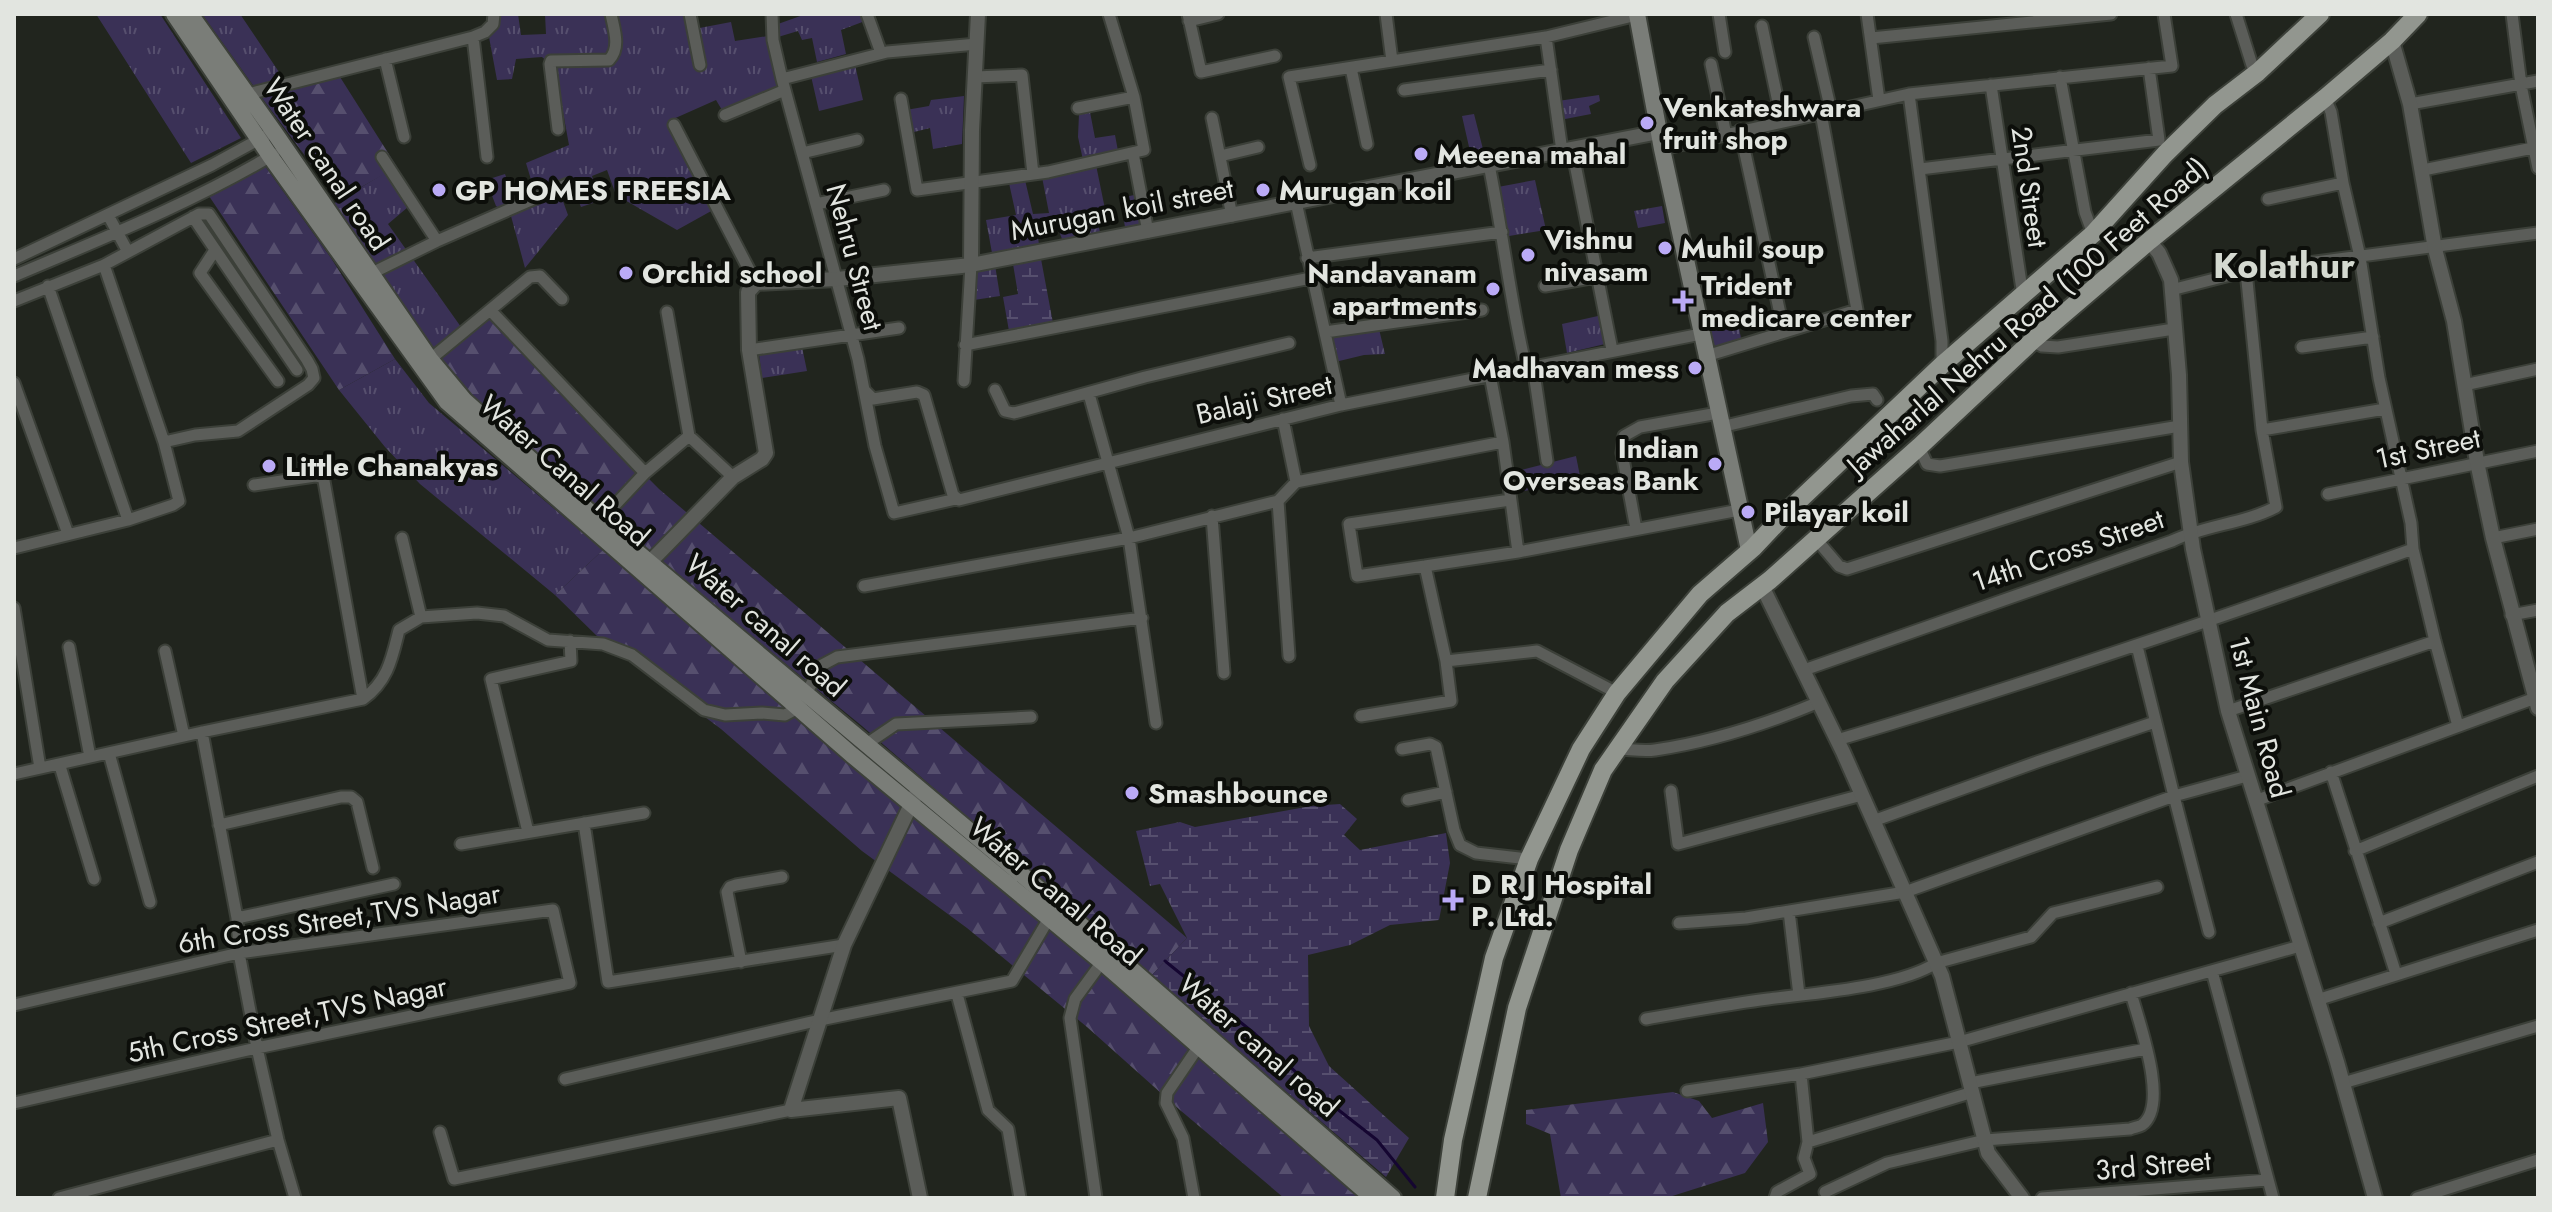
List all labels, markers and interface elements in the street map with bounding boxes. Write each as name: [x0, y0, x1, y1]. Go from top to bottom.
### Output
street label: Water canal road: [253, 69, 400, 259]
place label: Venkateshwara fruit shop: [1662, 87, 1861, 160]
marker: Venkateshwara fruit shop: [1638, 114, 1656, 132]
street label: 2nd Street: [2001, 124, 2058, 251]
place label: Meeena mahal: [1437, 134, 1626, 175]
marker: Meeena mahal: [1412, 145, 1430, 163]
street label: Jawaharlal Nehru Road (100 Feet Road): [1835, 148, 2217, 488]
street label: Murugan koil street: [1007, 168, 1237, 251]
place label: GP HOMES FREESIA: [455, 170, 731, 211]
place label: Murugan koil: [1279, 170, 1452, 211]
street label: Nehru Street: [815, 179, 894, 335]
marker: GP HOMES FREESIA: [430, 181, 448, 199]
marker: Murugan koil: [1254, 181, 1272, 199]
place label: Vishnu nivasam: [1543, 219, 1649, 292]
place label: Muhil soup: [1681, 228, 1824, 269]
marker: Muhil soup: [1656, 239, 1674, 257]
district label: Kolathur: [2213, 239, 2355, 291]
marker: Vishnu nivasam: [1519, 246, 1537, 264]
place label: Orchid school: [642, 253, 822, 294]
place label: Nandavanam apartments: [1307, 253, 1477, 326]
marker: Orchid school: [617, 264, 635, 282]
place label: Trident medicare center: [1701, 265, 1912, 338]
marker: Nandavanam apartments: [1484, 280, 1502, 298]
marker: Trident medicare center: [1672, 290, 1694, 312]
place label: Madhavan mess: [1472, 348, 1679, 389]
marker: Madhavan mess: [1686, 359, 1704, 377]
street label: Balaji Street: [1192, 364, 1336, 435]
street label: Water Canal Road: [471, 385, 659, 556]
street label: 1st Street: [2372, 417, 2484, 480]
place label: Indian Overseas Bank: [1503, 428, 1699, 501]
place label: Little Chanakyas: [285, 446, 498, 487]
marker: Indian Overseas Bank: [1706, 455, 1724, 473]
marker: Little Chanakyas: [260, 457, 278, 475]
place label: Pilayar koil: [1764, 492, 1909, 533]
street label: 14th Cross Street: [1967, 498, 2170, 602]
marker: Pilayar koil: [1739, 503, 1757, 521]
street label: Water canal road: [676, 544, 855, 707]
street label: 1st Main Road: [2218, 632, 2301, 803]
place label: Smashbounce: [1148, 773, 1328, 814]
marker: Smashbounce: [1123, 784, 1141, 802]
street label: Water Canal Road: [961, 807, 1151, 976]
place label: D R J Hospital P. Ltd.: [1471, 864, 1652, 937]
street label: 6th Cross Street,TVS Nagar: [175, 873, 504, 964]
marker: D R J Hospital P. Ltd.: [1442, 889, 1464, 911]
street label: Water canal road: [1169, 964, 1348, 1127]
street label: 5th Cross Street,TVS Nagar: [123, 965, 451, 1073]
street label: 3rd Street: [2093, 1140, 2213, 1191]

